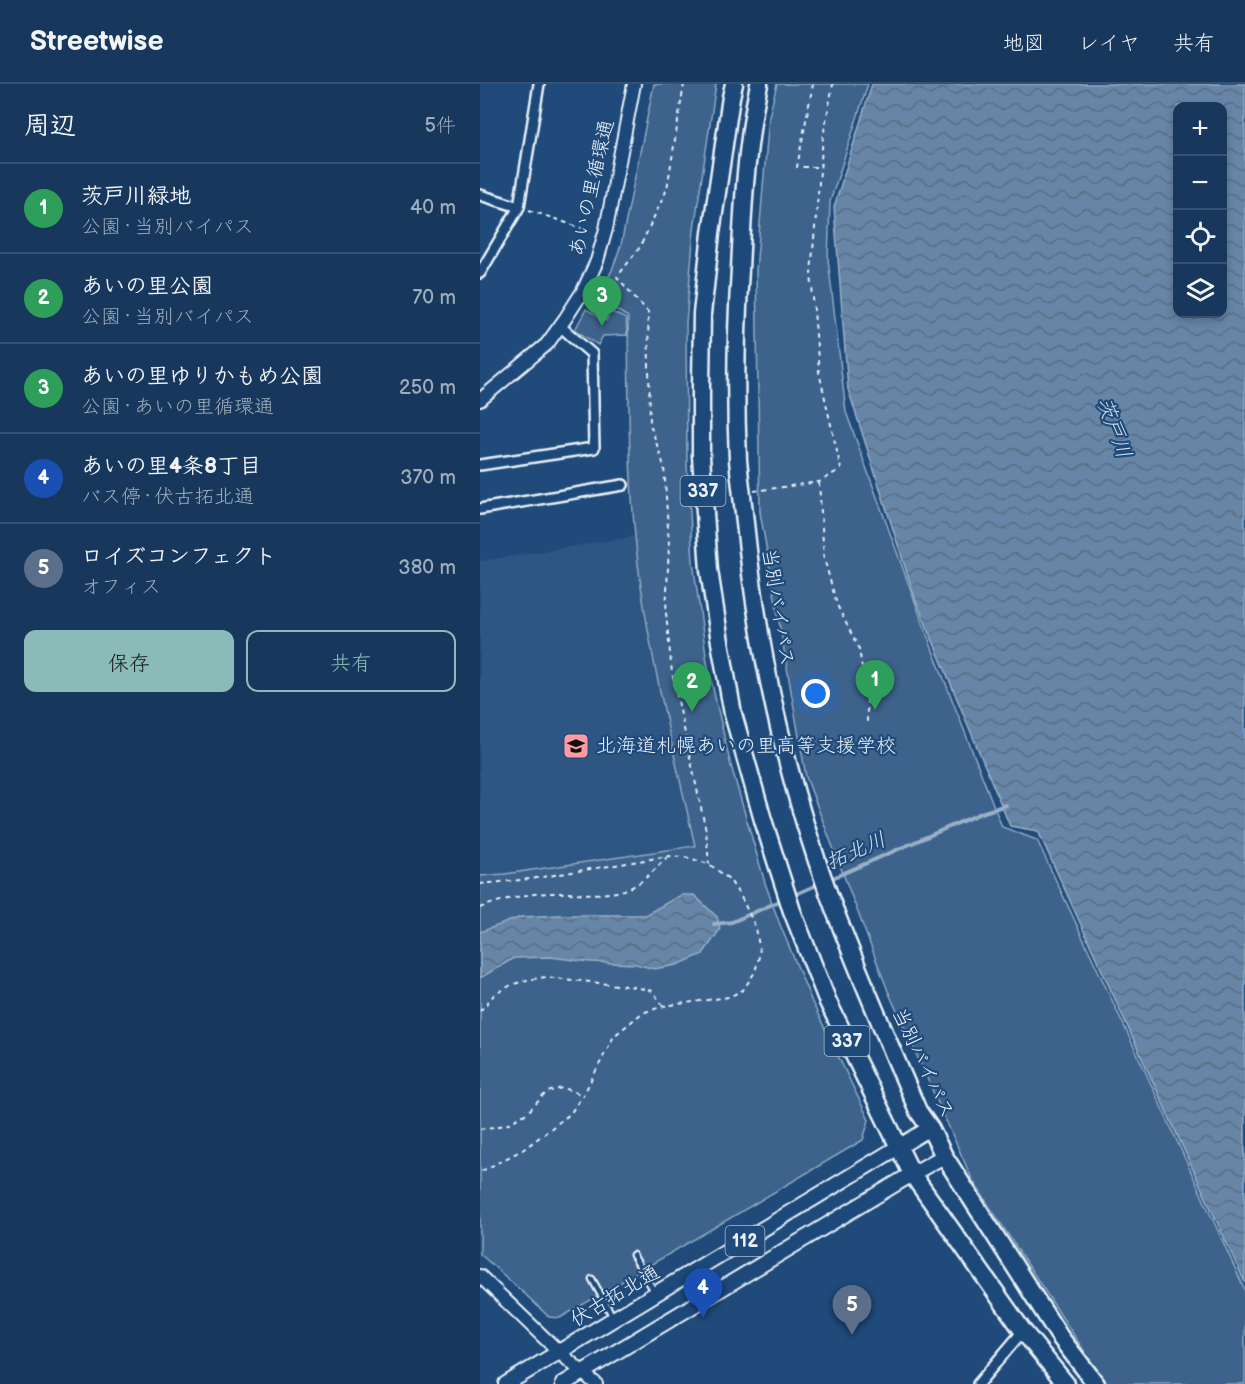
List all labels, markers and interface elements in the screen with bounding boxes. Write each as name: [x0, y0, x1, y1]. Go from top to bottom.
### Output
text: Streetwise: [30, 25, 163, 58]
text: 地図: [1003, 31, 1045, 56]
text: レイヤ: [1078, 31, 1140, 56]
text: 共有: [1173, 31, 1215, 56]
map controls: [1173, 102, 1227, 318]
button: +: [1173, 102, 1227, 156]
text: 周辺: [24, 111, 76, 142]
text: 5件: [425, 114, 456, 138]
street label: あいの里循環通: [565, 117, 619, 259]
button: −: [1173, 156, 1227, 210]
text: 茨戸川緑地: [81, 183, 191, 210]
text: 1: [39, 196, 48, 220]
text: 40 m: [410, 196, 456, 220]
button: locate: [1173, 210, 1227, 264]
text: 公園 · 当別バイパス: [81, 215, 254, 239]
button: layers: [1173, 264, 1227, 318]
text: あいの里公園: [81, 273, 213, 300]
pin: 3: [582, 276, 622, 326]
text: 2: [38, 286, 49, 310]
text: 70 m: [412, 286, 456, 310]
text: 公園 · 当別バイパス: [81, 305, 254, 329]
text: あいの里ゆりかもめ公園: [81, 363, 323, 390]
text: 3: [38, 376, 49, 400]
text: 250 m: [399, 376, 456, 400]
water label: 茨戸川: [1091, 394, 1137, 462]
text: 公園 · あいの里循環通: [81, 395, 274, 419]
text: あいの里4条8丁目: [81, 453, 261, 480]
text: 4: [38, 466, 49, 490]
text: 370 m: [400, 466, 456, 490]
road number: 337: [680, 476, 726, 506]
text: バス停 · 伏古拓北通: [81, 485, 254, 509]
text: ロイズコンフェクト: [81, 543, 276, 570]
street label: 当別バイパス: [757, 546, 799, 668]
text: 5: [38, 556, 49, 580]
text: 380 m: [398, 556, 456, 580]
text: オフィス: [81, 575, 161, 599]
button: 保存: [24, 630, 234, 692]
button: 共有: [246, 630, 456, 692]
pin: 1: [856, 660, 894, 710]
pin: 2: [672, 662, 712, 712]
your location: [801, 679, 830, 708]
school or university icon: 北海道札幌あいの里高等支援学校: [561, 731, 591, 761]
place label: 北海道札幌あいの里高等支援学校: [596, 734, 896, 758]
water label: 拓北川: [822, 827, 890, 875]
street label: 当別バイパス: [887, 1004, 959, 1122]
road number: 337: [824, 1026, 869, 1056]
road number: 112: [726, 1226, 764, 1256]
street label: 伏古拓北通: [566, 1260, 664, 1332]
pin: 4: [684, 1268, 722, 1318]
pin: 5: [832, 1286, 872, 1335]

